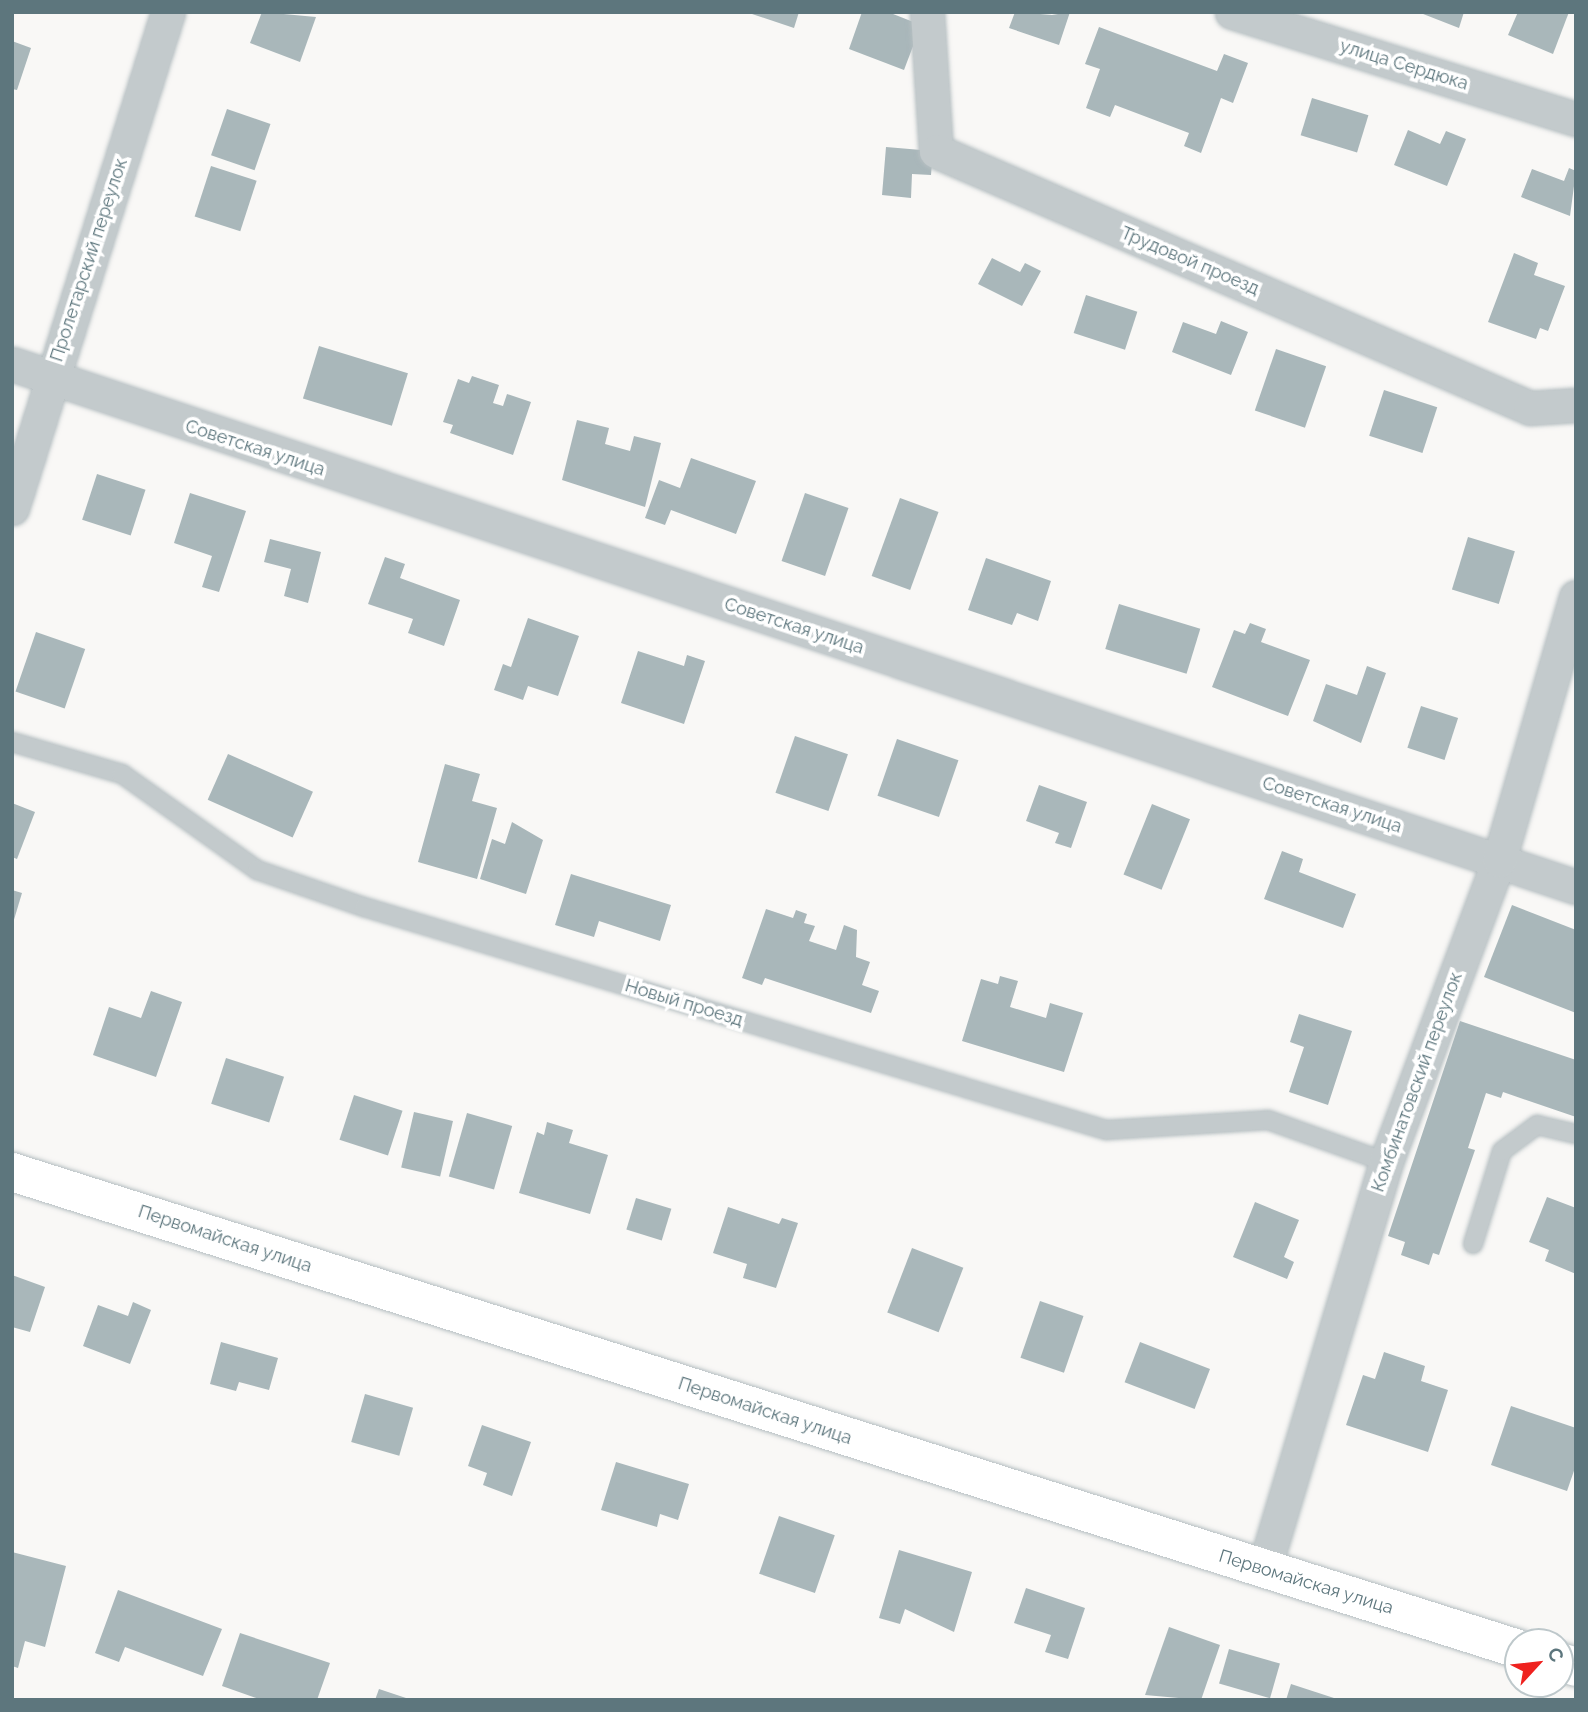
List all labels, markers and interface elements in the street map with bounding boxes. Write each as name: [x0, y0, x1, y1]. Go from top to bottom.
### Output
street label: улица Сердюка: [1337, 35, 1471, 95]
street label: Пролетарский переулок: [46, 156, 132, 364]
street label: Трудовой проезд: [1118, 222, 1262, 300]
street label: Советская улица: [182, 415, 328, 481]
street label: Советская улица: [721, 593, 867, 659]
street label: Советская улица: [1259, 772, 1405, 838]
street label: Комбинатовский переулок: [1367, 969, 1467, 1195]
street label: Новый проезд: [622, 975, 746, 1031]
street label: Первомайская улица: [135, 1201, 315, 1277]
street label: Первомайская улица: [675, 1373, 855, 1449]
street label: Первомайская улица: [1216, 1545, 1396, 1619]
north arrow: [1504, 1628, 1574, 1698]
text: С: [1543, 1644, 1569, 1665]

